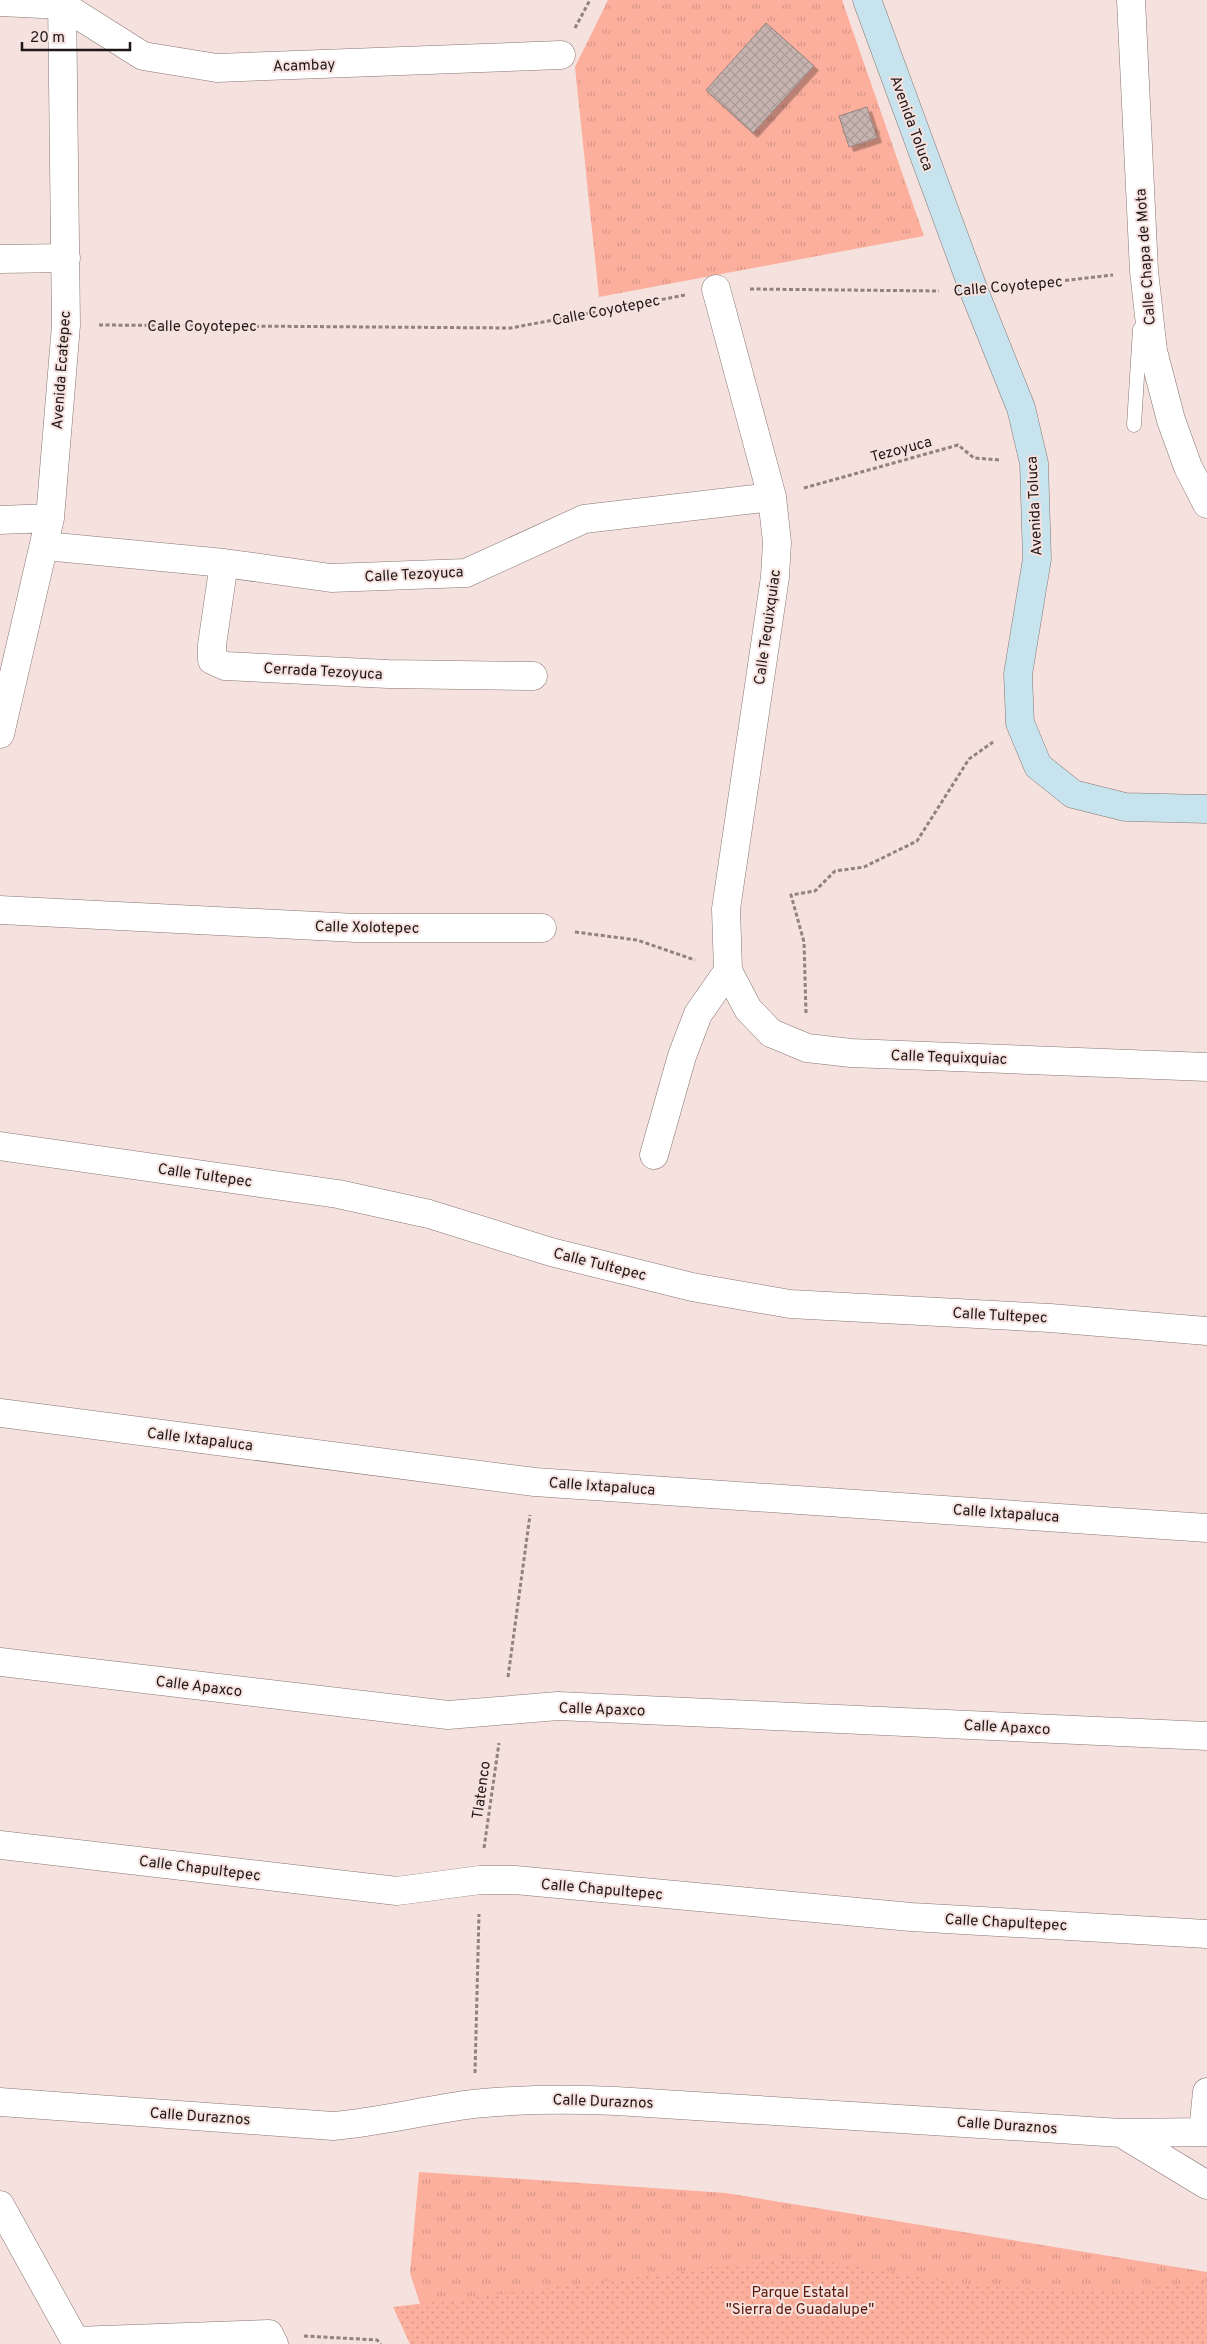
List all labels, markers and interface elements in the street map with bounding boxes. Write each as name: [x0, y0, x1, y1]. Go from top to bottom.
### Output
scale bar: [22, 20, 130, 52]
text: 20 m: [30, 29, 65, 48]
street label: Acambay: [272, 56, 336, 77]
street label: Avenida Toluca: [885, 73, 937, 174]
street label: Calle Chapa de Mota: [1132, 188, 1161, 326]
street label: Calle Coyotepec: [953, 273, 1064, 302]
street label: Calle Coyotepec: [551, 292, 662, 331]
street label: Avenida Ecatepec: [49, 310, 76, 430]
street label: Calle Coyotepec: [147, 318, 257, 337]
street label: Tezoyuca: [869, 433, 934, 468]
street label: Avenida Toluca: [1023, 455, 1048, 556]
street label: Calle Tezoyuca: [364, 563, 464, 588]
street label: Calle Tequixquiac: [751, 568, 786, 686]
street label: Cerrada Tezoyuca: [263, 660, 383, 685]
street label: Calle Xolotepec: [315, 918, 419, 939]
street label: Calle Tequixquiac: [890, 1047, 1008, 1070]
street label: Calle Tultepec: [156, 1160, 253, 1193]
street label: Calle Tultepec: [551, 1245, 648, 1286]
street label: Calle Tultepec: [952, 1305, 1048, 1328]
street label: Calle Ixtapaluca: [146, 1425, 254, 1456]
street label: Calle Ixtapaluca: [548, 1474, 656, 1501]
street label: Calle Ixtapaluca: [952, 1501, 1060, 1528]
street label: Calle Apaxco: [155, 1673, 243, 1702]
street label: Calle Apaxco: [558, 1699, 646, 1722]
street label: Calle Apaxco: [963, 1717, 1051, 1740]
street label: Tlatenco: [469, 1760, 496, 1821]
street label: Calle Chapultepec: [138, 1853, 262, 1886]
street label: Calle Chapultepec: [540, 1876, 664, 1905]
street label: Calle Chapultepec: [944, 1911, 1068, 1936]
street label: Calle Duraznos: [552, 2091, 654, 2114]
street label: Calle Duraznos: [149, 2105, 251, 2130]
street label: Calle Duraznos: [956, 2114, 1058, 2139]
park label: Parque Estatal "Sierra de Guadalupe": [726, 2284, 874, 2320]

